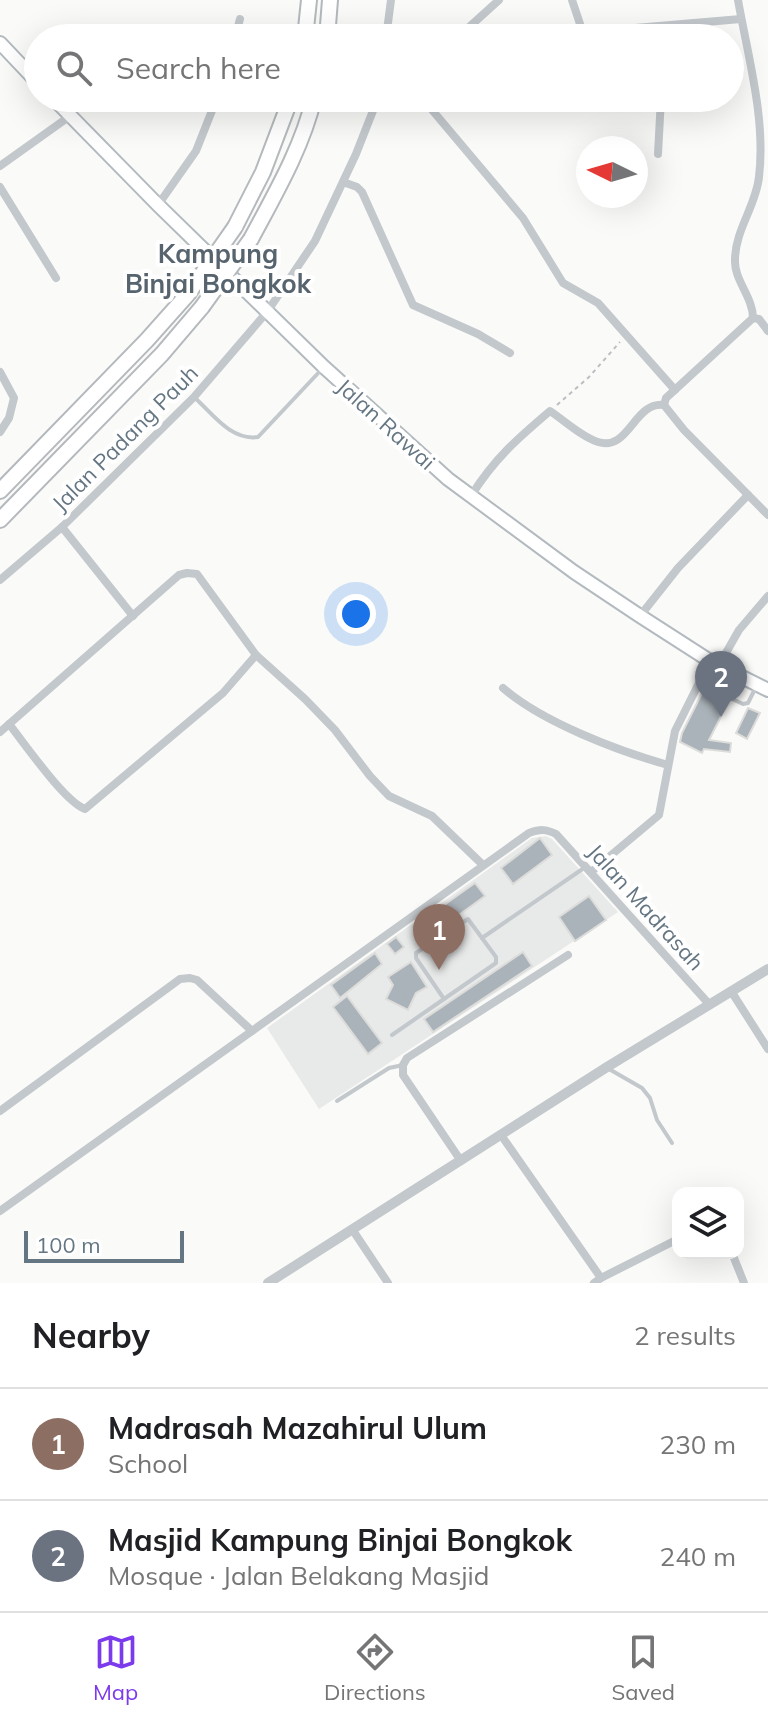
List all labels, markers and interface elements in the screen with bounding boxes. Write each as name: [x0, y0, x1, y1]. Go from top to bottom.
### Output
search box: [24, 24, 744, 112]
icon: search: [52, 46, 96, 90]
text: Search here: [116, 49, 281, 87]
north arrow: [576, 136, 648, 208]
district label: Kampung Binjai Bongkok: [125, 237, 312, 300]
street label: Jalan Padang Pauh: [46, 359, 204, 517]
street label: Jalan Rawai: [331, 372, 441, 476]
your location: [336, 594, 376, 634]
pin: 2: [695, 651, 747, 717]
street label: Jalan Madrasah: [582, 838, 710, 976]
pin: 1: [413, 904, 465, 970]
map controls: [672, 1187, 744, 1259]
button: layers: [672, 1187, 744, 1259]
scale bar: [24, 1227, 184, 1263]
text: 100 m: [36, 1231, 101, 1259]
text: Nearby: [32, 1314, 150, 1357]
text: 2 results: [634, 1319, 736, 1352]
text: Madrasah Mazahirul Ulum: [108, 1409, 487, 1447]
text: 1: [50, 1428, 66, 1461]
text: 230 m: [660, 1428, 736, 1461]
text: School: [108, 1447, 188, 1480]
text: Masjid Kampung Binjai Bongkok: [108, 1521, 572, 1559]
text: 2: [50, 1540, 66, 1573]
text: 240 m: [660, 1540, 736, 1573]
text: Mosque · Jalan Belakang Masjid: [108, 1559, 489, 1592]
tab: Map: [93, 1630, 138, 1706]
tab: Directions: [324, 1630, 426, 1706]
tab: Saved: [612, 1630, 675, 1706]

